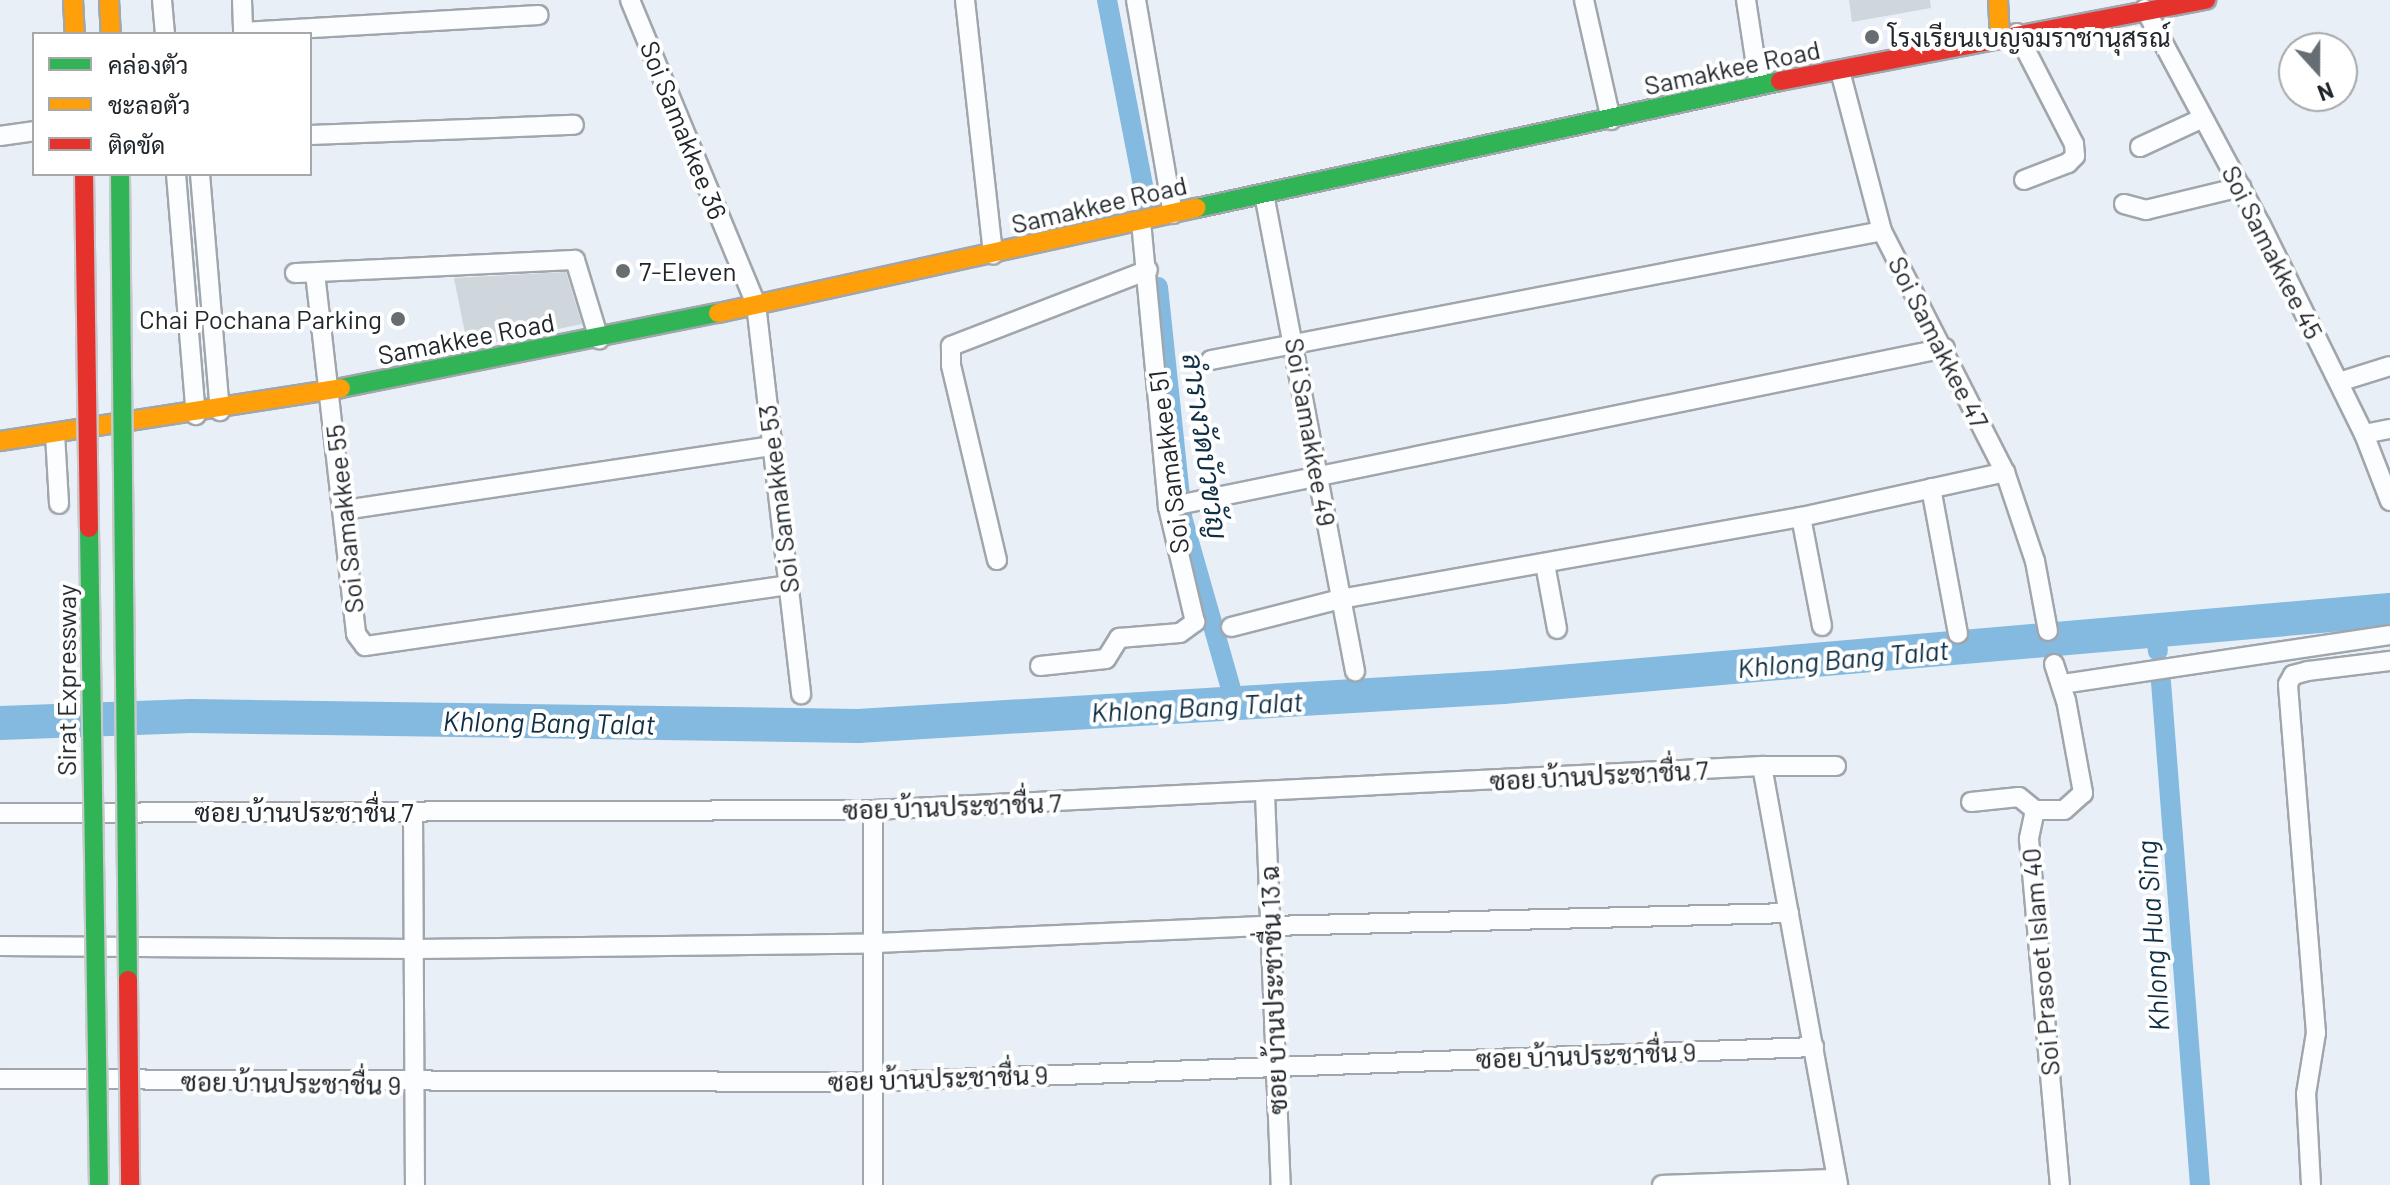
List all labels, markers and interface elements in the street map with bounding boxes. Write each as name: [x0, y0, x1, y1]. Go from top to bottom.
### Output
place label: โรงเรียนเบญจมราชานุสรณ์: [1888, 21, 2171, 53]
marker: โรงเรียนเบญจมราชานุสรณ์: [1863, 28, 1881, 46]
legend: [32, 32, 312, 176]
north arrow: [2278, 32, 2358, 112]
street label: Samakkee Road: [1641, 33, 1823, 101]
street label: Soi Samakkee 36: [634, 36, 734, 224]
text: คล่องตัว: [108, 50, 188, 79]
text: N: [2314, 78, 2337, 107]
text: ชะลอตัว: [108, 90, 190, 119]
text: ติดขัด: [108, 130, 165, 159]
street label: Soi Samakkee 45: [2216, 160, 2330, 344]
street label: Samakkee Road: [1008, 169, 1190, 239]
street label: Soi Samakkee 47: [1882, 251, 1996, 433]
place label: 7-Eleven: [639, 255, 737, 287]
marker: 7-Eleven: [614, 262, 632, 280]
place label: Chai Pochana Parking: [139, 303, 382, 335]
street label: Samakkee Road: [375, 306, 557, 370]
marker: Chai Pochana Parking: [389, 310, 407, 328]
street label: Soi Samakkee 49: [1279, 335, 1343, 529]
water label: ลำรางวัดบัวขวัญ: [1176, 351, 1236, 541]
street label: Soi Samakkee 51: [1141, 368, 1195, 556]
street label: Soi Samakkee 53: [751, 403, 805, 595]
street label: Soi Samakkee 55: [319, 423, 369, 615]
street label: Sirat Expressway: [50, 584, 82, 776]
water label: Khlong Bang Talat: [1736, 632, 1950, 684]
water label: Khlong Bang Talat: [1090, 684, 1304, 728]
water label: Khlong Bang Talat: [442, 703, 656, 741]
street label: ซอย บ้านประชาชื่น 7: [1489, 754, 1709, 796]
street label: ซอย บ้านประชาชื่น 7: [842, 787, 1062, 825]
street label: ซอย บ้านประชาชื่น 7: [195, 796, 413, 828]
water label: Khlong Hua Sing: [2129, 839, 2175, 1033]
street label: Soi Prasoet Islam 40: [2015, 847, 2065, 1077]
street label: ซอย บ้านประชาชื่น 13 ฉ: [1253, 865, 1293, 1115]
street label: ซอย บ้านประชาชื่น 9: [1475, 1036, 1697, 1074]
street label: ซอย บ้านประชาชื่น 9: [827, 1059, 1049, 1097]
street label: ซอย บ้านประชาชื่น 9: [181, 1065, 401, 1101]

